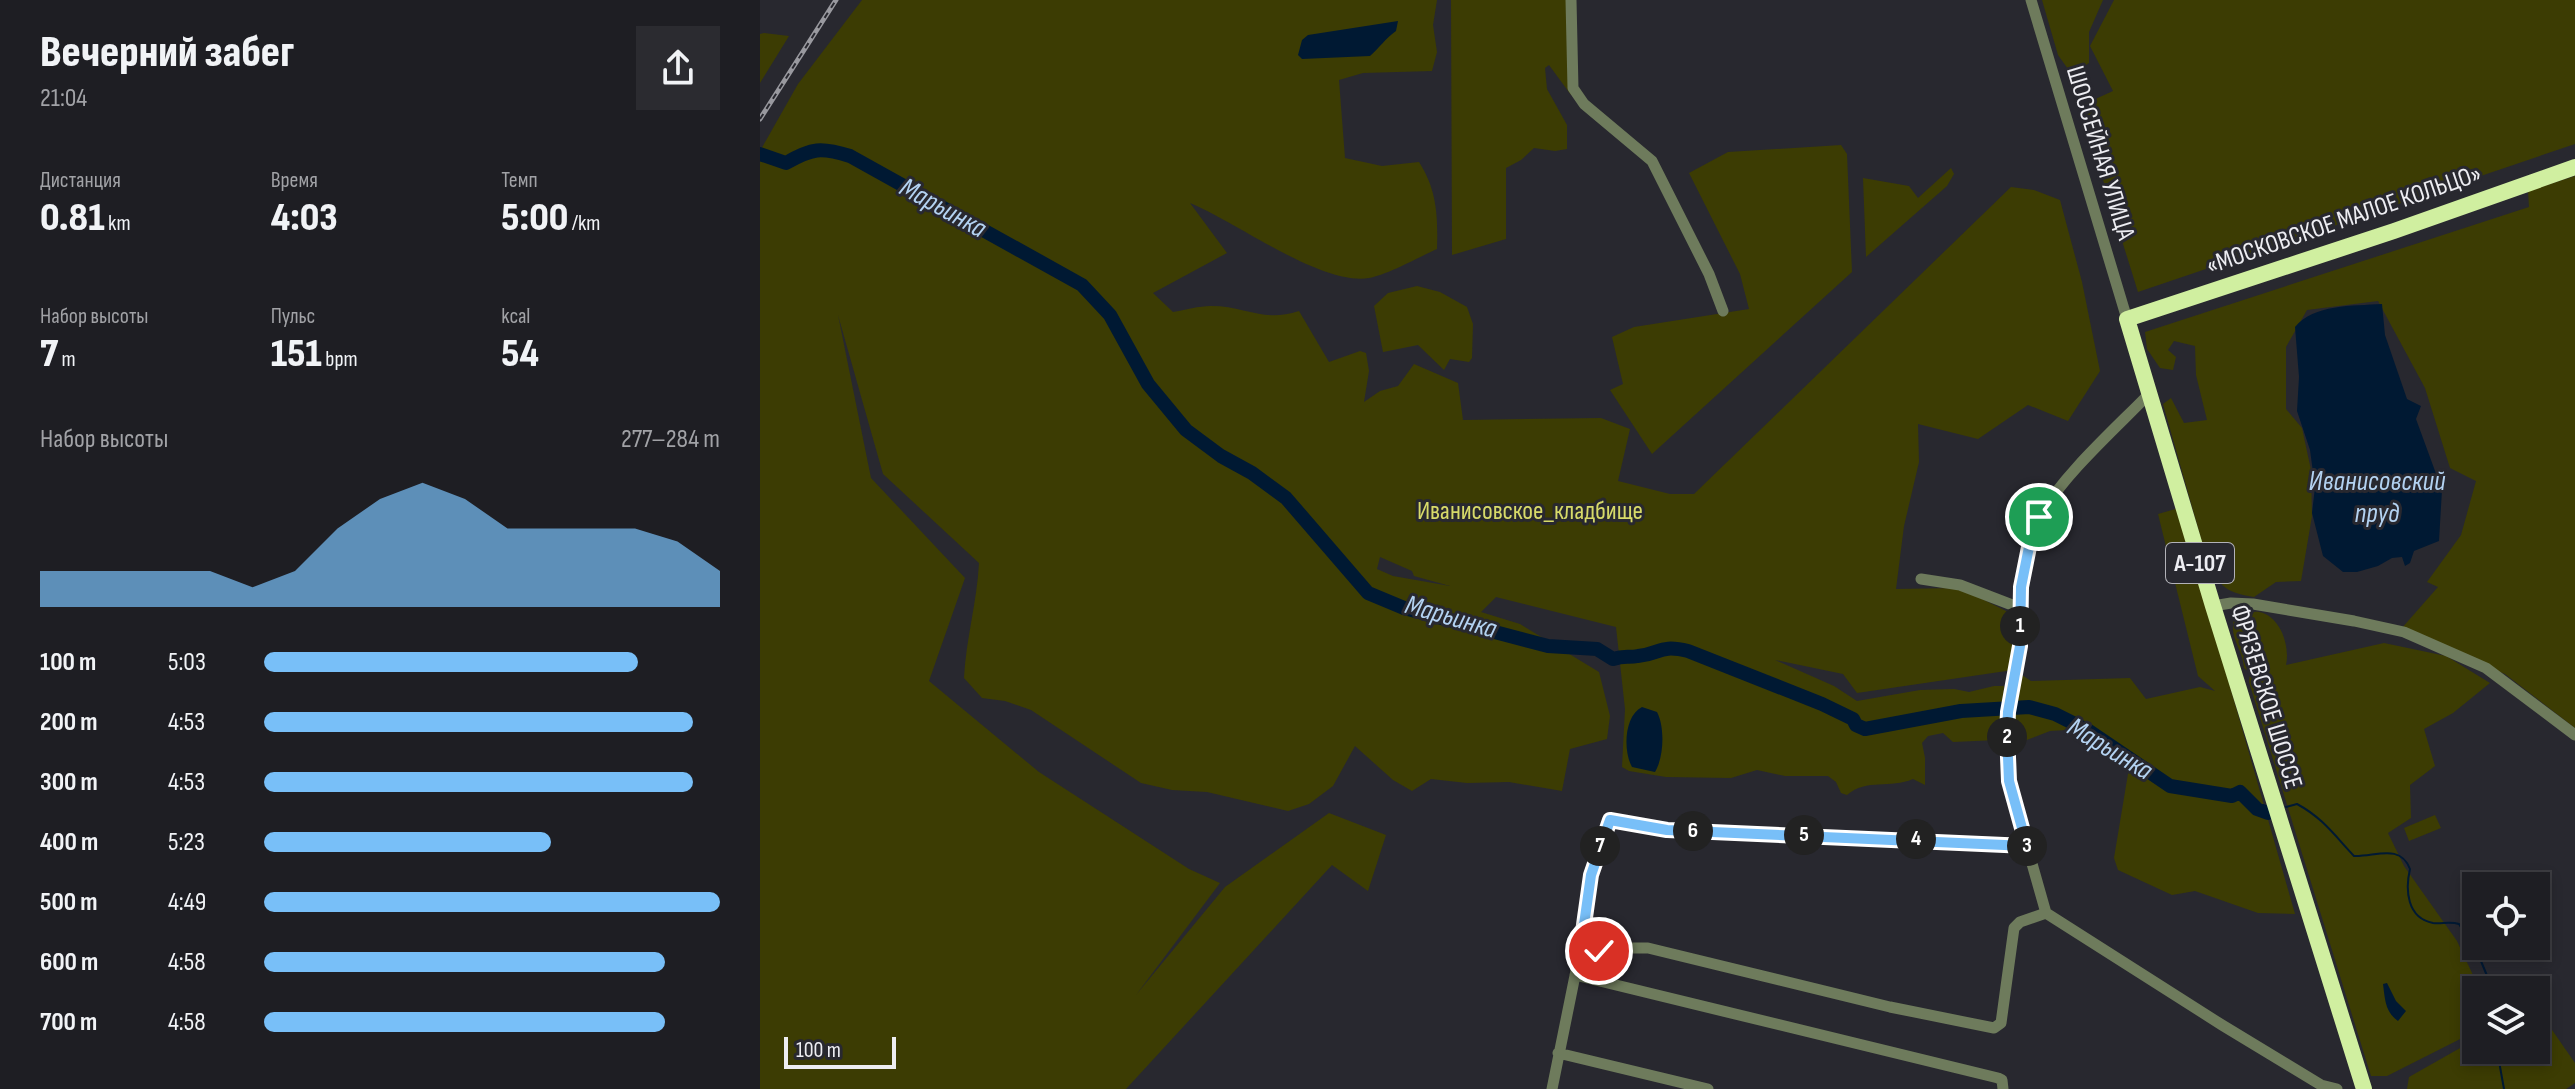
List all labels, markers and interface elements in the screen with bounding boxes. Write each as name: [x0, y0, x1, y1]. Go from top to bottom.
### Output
text: Вечерний забег: [40, 26, 294, 79]
button: share: [636, 26, 720, 110]
street label: ШОССЕЙНАЯ УЛИЦА: [2059, 62, 2141, 245]
text: 21:04: [40, 83, 87, 114]
street label: «МОСКОВСКОЕ МАЛОЕ КОЛЬЦО»: [2202, 158, 2486, 282]
text: Дистанция: [40, 167, 121, 194]
text: Время: [271, 167, 318, 194]
text: Темп: [501, 167, 538, 194]
water label: Марьинка: [894, 171, 993, 245]
text: 0.81: [40, 194, 105, 242]
text: 4:03: [271, 194, 338, 242]
text: 5:00: [501, 194, 568, 242]
text: km: [105, 210, 131, 237]
text: /km: [568, 210, 601, 237]
text: Набор высоты: [40, 303, 149, 330]
text: Пульс: [271, 303, 315, 330]
text: kcal: [501, 303, 530, 330]
text: 7: [40, 330, 58, 378]
text: 151: [271, 330, 322, 378]
text: 54: [501, 330, 539, 378]
text: m: [58, 346, 76, 373]
text: bpm: [322, 346, 358, 373]
text: Набор высоты: [40, 424, 168, 455]
text: 277–284 m: [621, 424, 720, 455]
water label: Иванисовский пруд: [2309, 465, 2446, 530]
pin: [2005, 483, 2073, 551]
icon: arrive: [2017, 495, 2061, 539]
park label: Иванисовское_кладбище: [1417, 496, 1643, 527]
road number: А-107: [2166, 543, 2234, 583]
water label: Марьинка: [1401, 588, 1501, 646]
street label: ФРЯЗЕВСКОЕ ШОССЕ: [2223, 601, 2309, 793]
pin: 1: [2000, 606, 2040, 646]
text: 1: [2016, 612, 2024, 639]
text: 100 m: [40, 647, 96, 678]
text: 5:03: [168, 647, 206, 678]
text: 200 m: [40, 707, 97, 738]
text: 4:53: [168, 707, 205, 738]
water label: Марьинка: [2061, 711, 2159, 788]
pin: 2: [1987, 717, 2027, 757]
text: 2: [2002, 723, 2012, 750]
text: 300 m: [40, 767, 98, 798]
text: 4:53: [168, 767, 205, 798]
pin: 6: [1673, 811, 1713, 851]
pin: 5: [1784, 815, 1824, 855]
text: 6: [1688, 817, 1698, 844]
pin: 4: [1896, 819, 1936, 859]
text: 5: [1799, 821, 1809, 848]
text: 4: [1911, 825, 1921, 852]
pin: 7: [1580, 826, 1620, 866]
pin: 3: [2007, 826, 2047, 866]
text: 400 m: [40, 827, 98, 858]
text: 5:23: [168, 827, 205, 858]
text: 7: [1595, 832, 1605, 859]
text: 3: [2022, 832, 2032, 859]
map controls: [2462, 872, 2550, 1064]
button: locate: [2462, 872, 2550, 960]
text: 500 m: [40, 887, 97, 918]
text: 4:49: [168, 887, 206, 918]
pin: [1565, 917, 1633, 985]
icon: check: [1577, 929, 1621, 973]
text: 600 m: [40, 947, 98, 978]
text: 4:58: [168, 947, 206, 978]
button: layers: [2462, 976, 2550, 1064]
text: 700 m: [40, 1007, 97, 1038]
text: 4:58: [168, 1007, 206, 1038]
scale bar: [784, 1033, 896, 1069]
text: 100 m: [796, 1037, 841, 1064]

